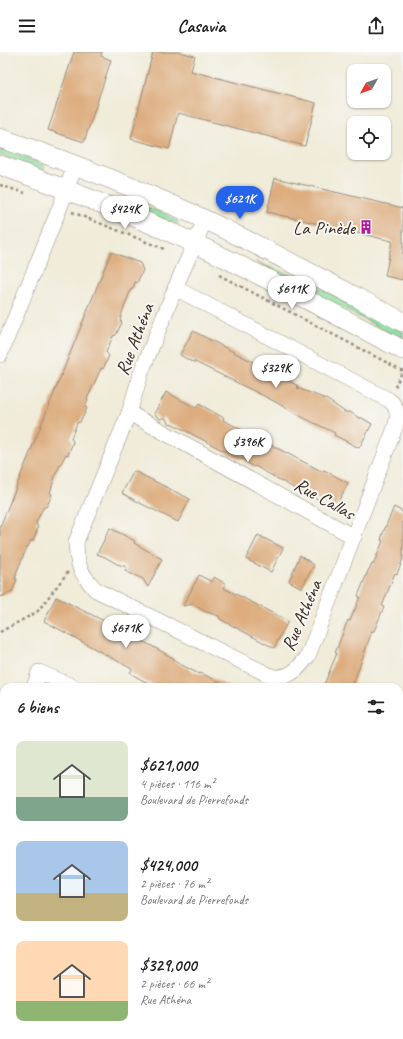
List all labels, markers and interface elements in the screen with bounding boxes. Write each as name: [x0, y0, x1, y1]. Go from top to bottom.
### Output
icon: menu: [16, 15, 38, 37]
text: Casavia: [178, 15, 225, 37]
icon: share: [365, 15, 387, 37]
north arrow: [347, 64, 391, 108]
map controls: [347, 64, 391, 160]
button: locate: [347, 116, 391, 160]
pin: $621K: [212, 186, 268, 220]
text: $621K: [225, 191, 255, 207]
pin: $424K: [97, 196, 153, 230]
text: $424K: [110, 201, 140, 217]
place label: La Pinède: [293, 216, 357, 240]
building icon: La Pinède: [358, 219, 374, 235]
pin: $611K: [264, 276, 320, 310]
text: $611K: [277, 281, 307, 297]
street label: Rue Athéna: [110, 299, 160, 379]
pin: $329K: [248, 355, 304, 389]
text: $329K: [261, 360, 291, 376]
pin: $396K: [220, 429, 276, 463]
text: $396K: [233, 434, 263, 450]
street label: Rue Callas: [290, 472, 360, 526]
street label: Rue Athéna: [276, 575, 328, 655]
pin: $671K: [98, 615, 154, 649]
text: $671K: [111, 620, 141, 636]
icon: filters: [365, 696, 387, 718]
text: 6 biens: [16, 697, 58, 718]
text: $621,000: [140, 755, 197, 776]
icon: home: [48, 757, 96, 805]
text: 4 pièces · 116 m²: [140, 776, 215, 792]
text: Boulevard de Pierrefonds: [140, 792, 248, 808]
text: $424,000: [140, 855, 197, 876]
icon: home: [48, 857, 96, 905]
text: 2 pièces · 76 m²: [140, 876, 209, 892]
text: Boulevard de Pierrefonds: [140, 892, 248, 908]
text: $329,000: [140, 955, 197, 976]
icon: home: [48, 957, 96, 1005]
text: 2 pièces · 66 m²: [140, 976, 209, 992]
text: Rue Athéna: [140, 992, 191, 1008]

